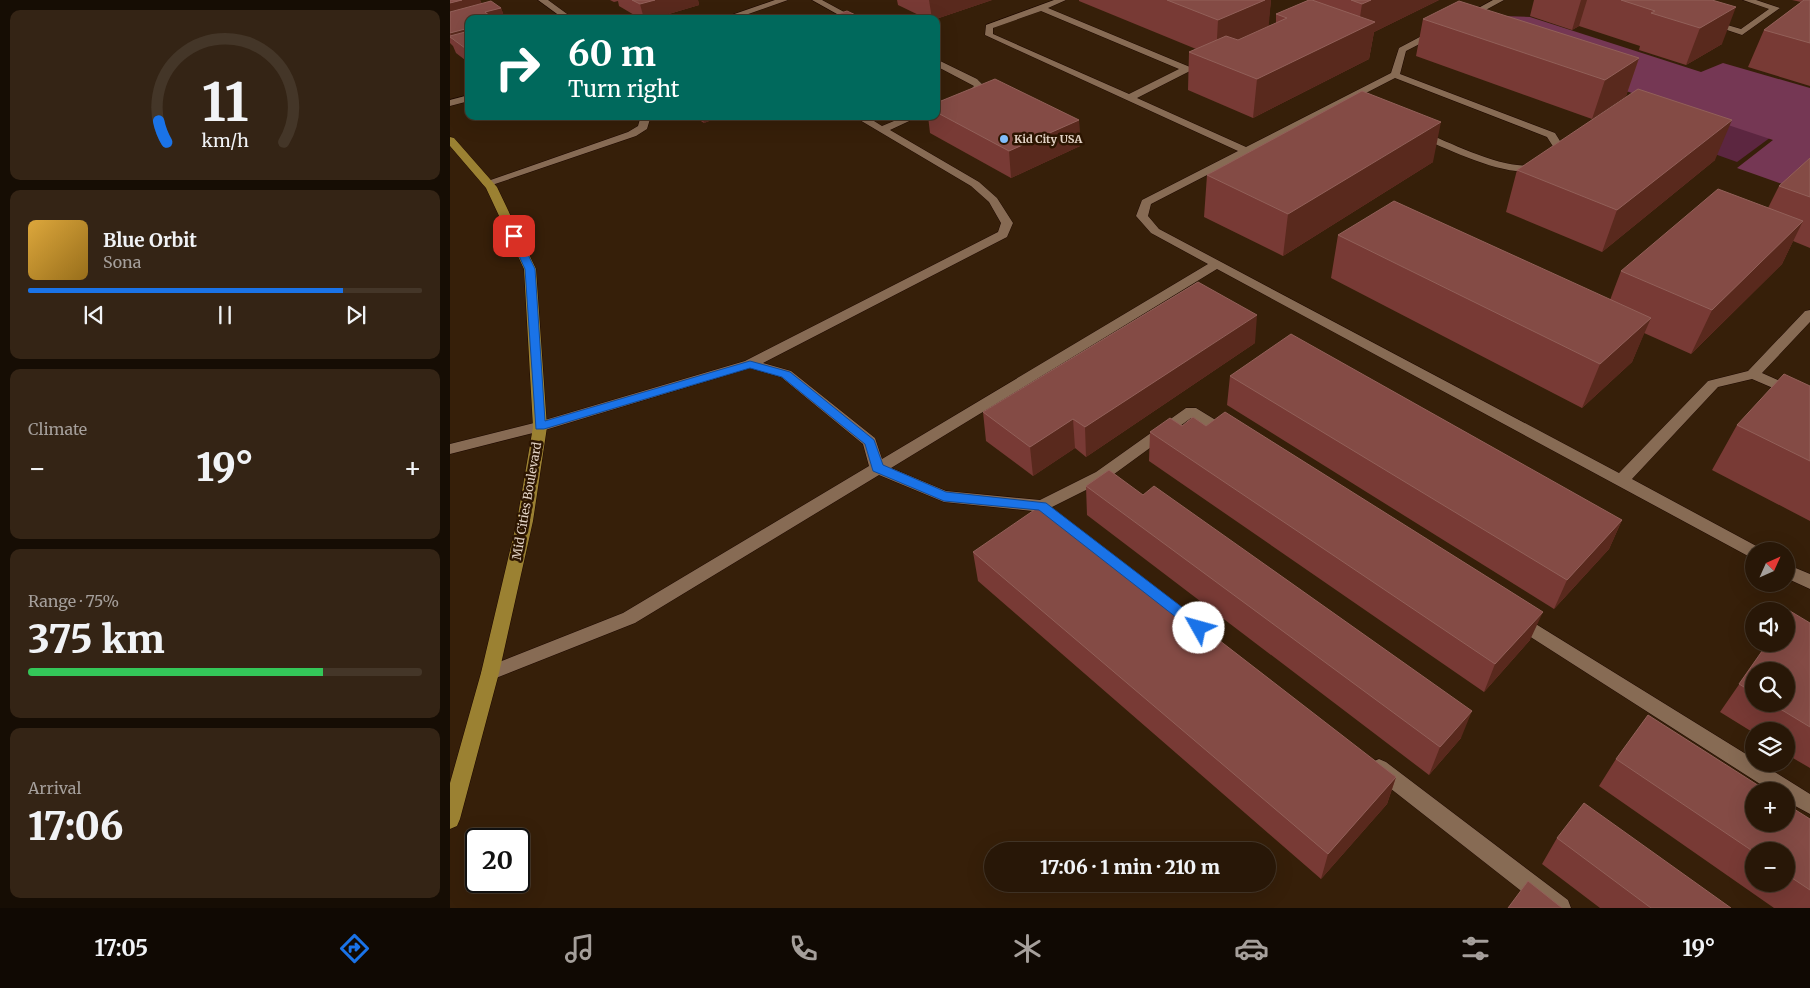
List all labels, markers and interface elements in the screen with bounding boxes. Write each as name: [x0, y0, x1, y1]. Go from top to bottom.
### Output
text: 60 m: [568, 32, 656, 76]
icon: right: [485, 35, 550, 100]
text: 11: [202, 70, 248, 135]
text: Turn right: [568, 75, 679, 103]
text: km/h: [201, 129, 249, 152]
place label: Kid City USA: [1014, 132, 1082, 146]
marker: Kid City USA: [998, 133, 1010, 145]
pin: [493, 215, 535, 257]
icon: arrive: [500, 222, 528, 250]
text: Blue Orbit: [103, 228, 197, 252]
text: Sona: [103, 252, 141, 272]
icon: previous: [80, 301, 108, 329]
icon: pause: [211, 301, 239, 329]
icon: next: [342, 301, 370, 329]
text: Climate: [28, 419, 87, 439]
street label: Mid Cities Boulevard: [509, 441, 544, 561]
text: 19°: [196, 444, 254, 491]
text: −: [28, 450, 47, 486]
text: +: [403, 450, 422, 486]
north arrow: [1745, 542, 1795, 592]
map controls: [1745, 542, 1795, 892]
text: Range · 75%: [28, 591, 119, 611]
position arrow: [1172, 601, 1224, 653]
button: sound: [1745, 602, 1795, 652]
text: 375 km: [28, 616, 165, 663]
button: search: [1745, 662, 1795, 712]
button: layers: [1745, 722, 1795, 772]
text: Arrival: [28, 778, 81, 798]
button: +: [1745, 782, 1795, 832]
text: 17:06: [28, 803, 123, 850]
speed limit sign: 20: [465, 828, 530, 893]
button: −: [1745, 842, 1795, 892]
text: 17:06 · 1 min · 210 m: [1040, 855, 1220, 879]
icon: directions: [337, 931, 372, 966]
icon: music: [562, 931, 597, 966]
icon: phone: [786, 931, 821, 966]
icon: climate: [1010, 931, 1045, 966]
icon: car: [1234, 931, 1269, 966]
icon: filters: [1458, 931, 1493, 966]
text: 17:05: [95, 934, 148, 962]
text: 19°: [1682, 934, 1715, 962]

